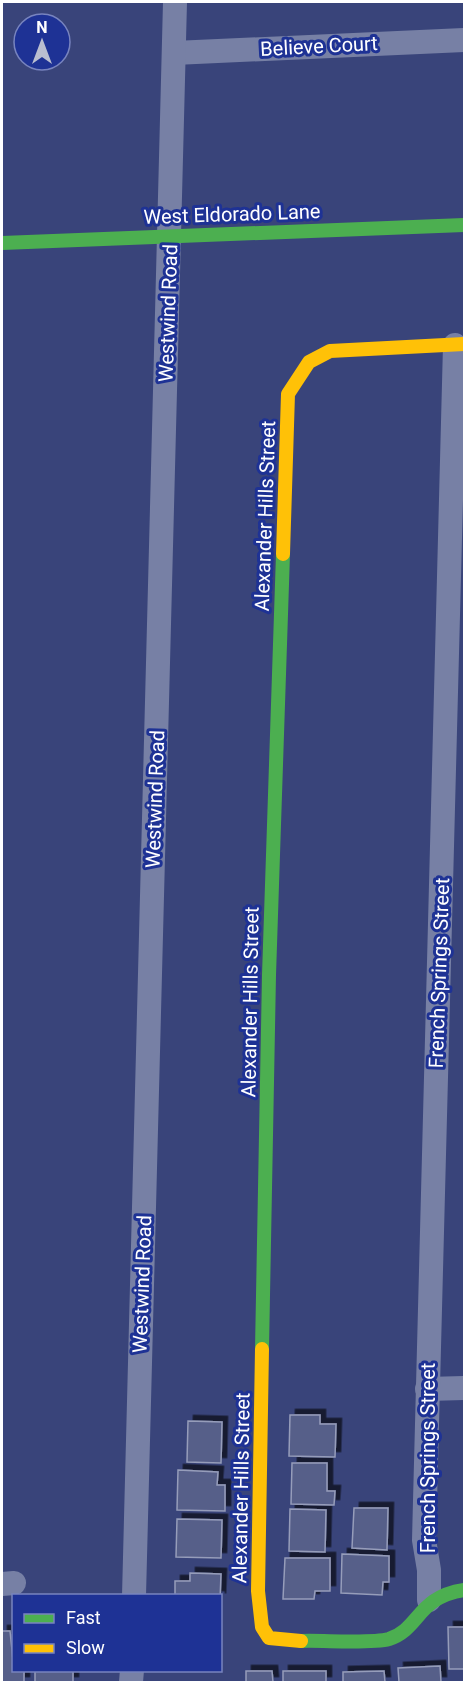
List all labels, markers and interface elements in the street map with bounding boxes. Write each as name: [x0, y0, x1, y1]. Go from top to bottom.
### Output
north arrow: [12, 12, 72, 72]
text: N: [36, 18, 48, 37]
street label: Believe Court: [260, 31, 378, 61]
street label: West Eldorado Lane: [143, 199, 321, 229]
street label: Westwind Road: [154, 244, 182, 382]
street label: Alexander Hills Street: [250, 420, 280, 612]
street label: Westwind Road: [141, 730, 169, 868]
street label: French Springs Street: [424, 877, 454, 1069]
street label: Alexander Hills Street: [236, 906, 264, 1098]
street label: Westwind Road: [128, 1215, 156, 1353]
street label: French Springs Street: [416, 1363, 440, 1553]
street label: Alexander Hills Street: [227, 1392, 255, 1584]
legend: [12, 1594, 222, 1672]
text: Fast: [66, 1607, 101, 1628]
text: Slow: [66, 1637, 105, 1658]

